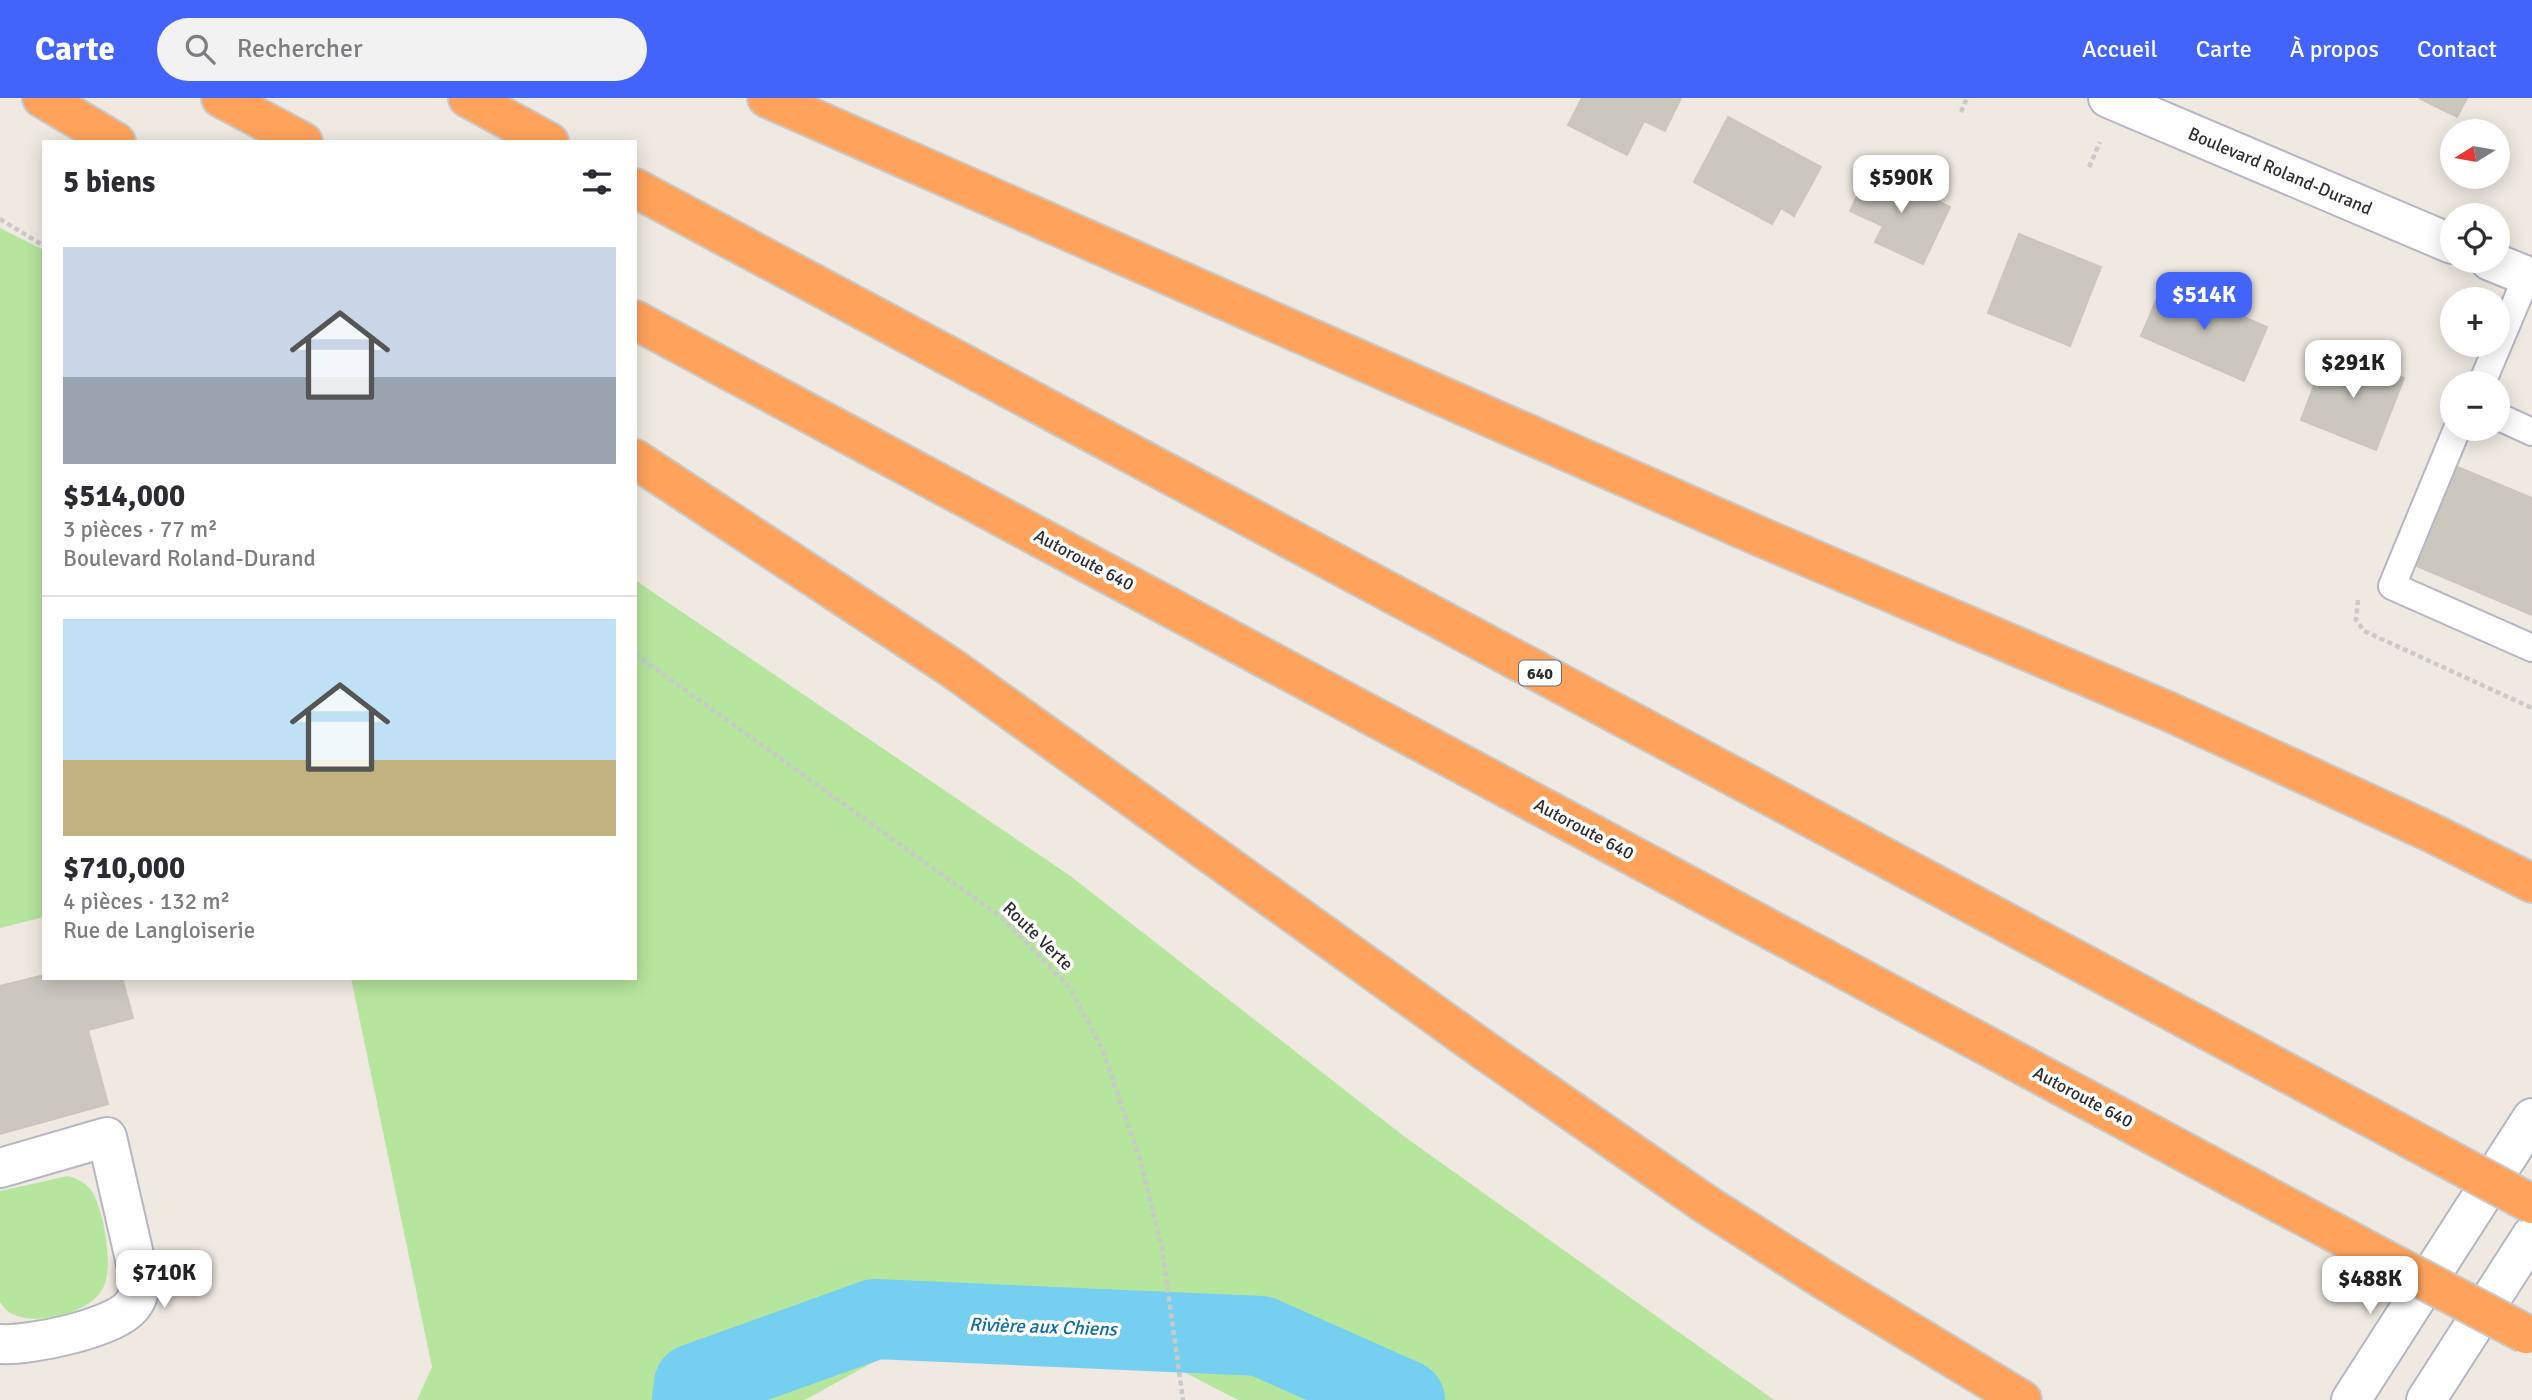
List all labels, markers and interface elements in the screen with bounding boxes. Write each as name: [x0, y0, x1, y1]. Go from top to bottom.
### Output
search box: [157, 18, 647, 81]
text: Carte: [35, 29, 115, 70]
icon: search: [181, 30, 219, 68]
text: Rechercher: [237, 33, 363, 65]
text: Accueil: [2082, 34, 2158, 64]
text: Carte: [2196, 34, 2252, 64]
text: À propos: [2290, 34, 2379, 64]
text: Contact: [2417, 34, 2497, 64]
north arrow: [2440, 119, 2510, 189]
map controls: [2440, 119, 2510, 441]
street label: Boulevard Roland-Durand: [2185, 122, 2375, 220]
pin: $590K: [1852, 156, 1950, 215]
icon: filters: [578, 163, 616, 201]
text: $590K: [1869, 163, 1933, 192]
text: 5 biens: [63, 164, 155, 201]
button: locate: [2440, 203, 2510, 273]
pin: $514K: [2155, 272, 2253, 332]
text: $514K: [2172, 280, 2236, 309]
button: +: [2440, 287, 2510, 357]
icon: home: [277, 292, 403, 418]
pin: $291K: [2304, 341, 2402, 400]
text: $291K: [2321, 348, 2385, 377]
button: −: [2440, 371, 2510, 441]
text: $514,000: [63, 478, 185, 515]
text: 3 pièces · 77 m²: [63, 515, 218, 544]
street label: Autoroute 640: [1030, 524, 1138, 596]
text: Boulevard Roland-Durand: [63, 544, 316, 573]
road number: 640: [1519, 660, 1561, 686]
icon: home: [277, 664, 403, 790]
street label: Autoroute 640: [1530, 793, 1638, 865]
text: $710,000: [63, 850, 185, 887]
text: 4 pièces · 132 m²: [63, 887, 230, 916]
street label: Route Verte: [998, 897, 1078, 975]
text: Rue de Langloiserie: [63, 916, 255, 945]
street label: Autoroute 640: [2029, 1061, 2137, 1133]
pin: $710K: [115, 1250, 213, 1310]
pin: $488K: [2321, 1256, 2419, 1316]
text: $710K: [132, 1258, 196, 1287]
text: $488K: [2338, 1264, 2402, 1293]
water label: Rivière aux Chiens: [969, 1312, 1119, 1342]

